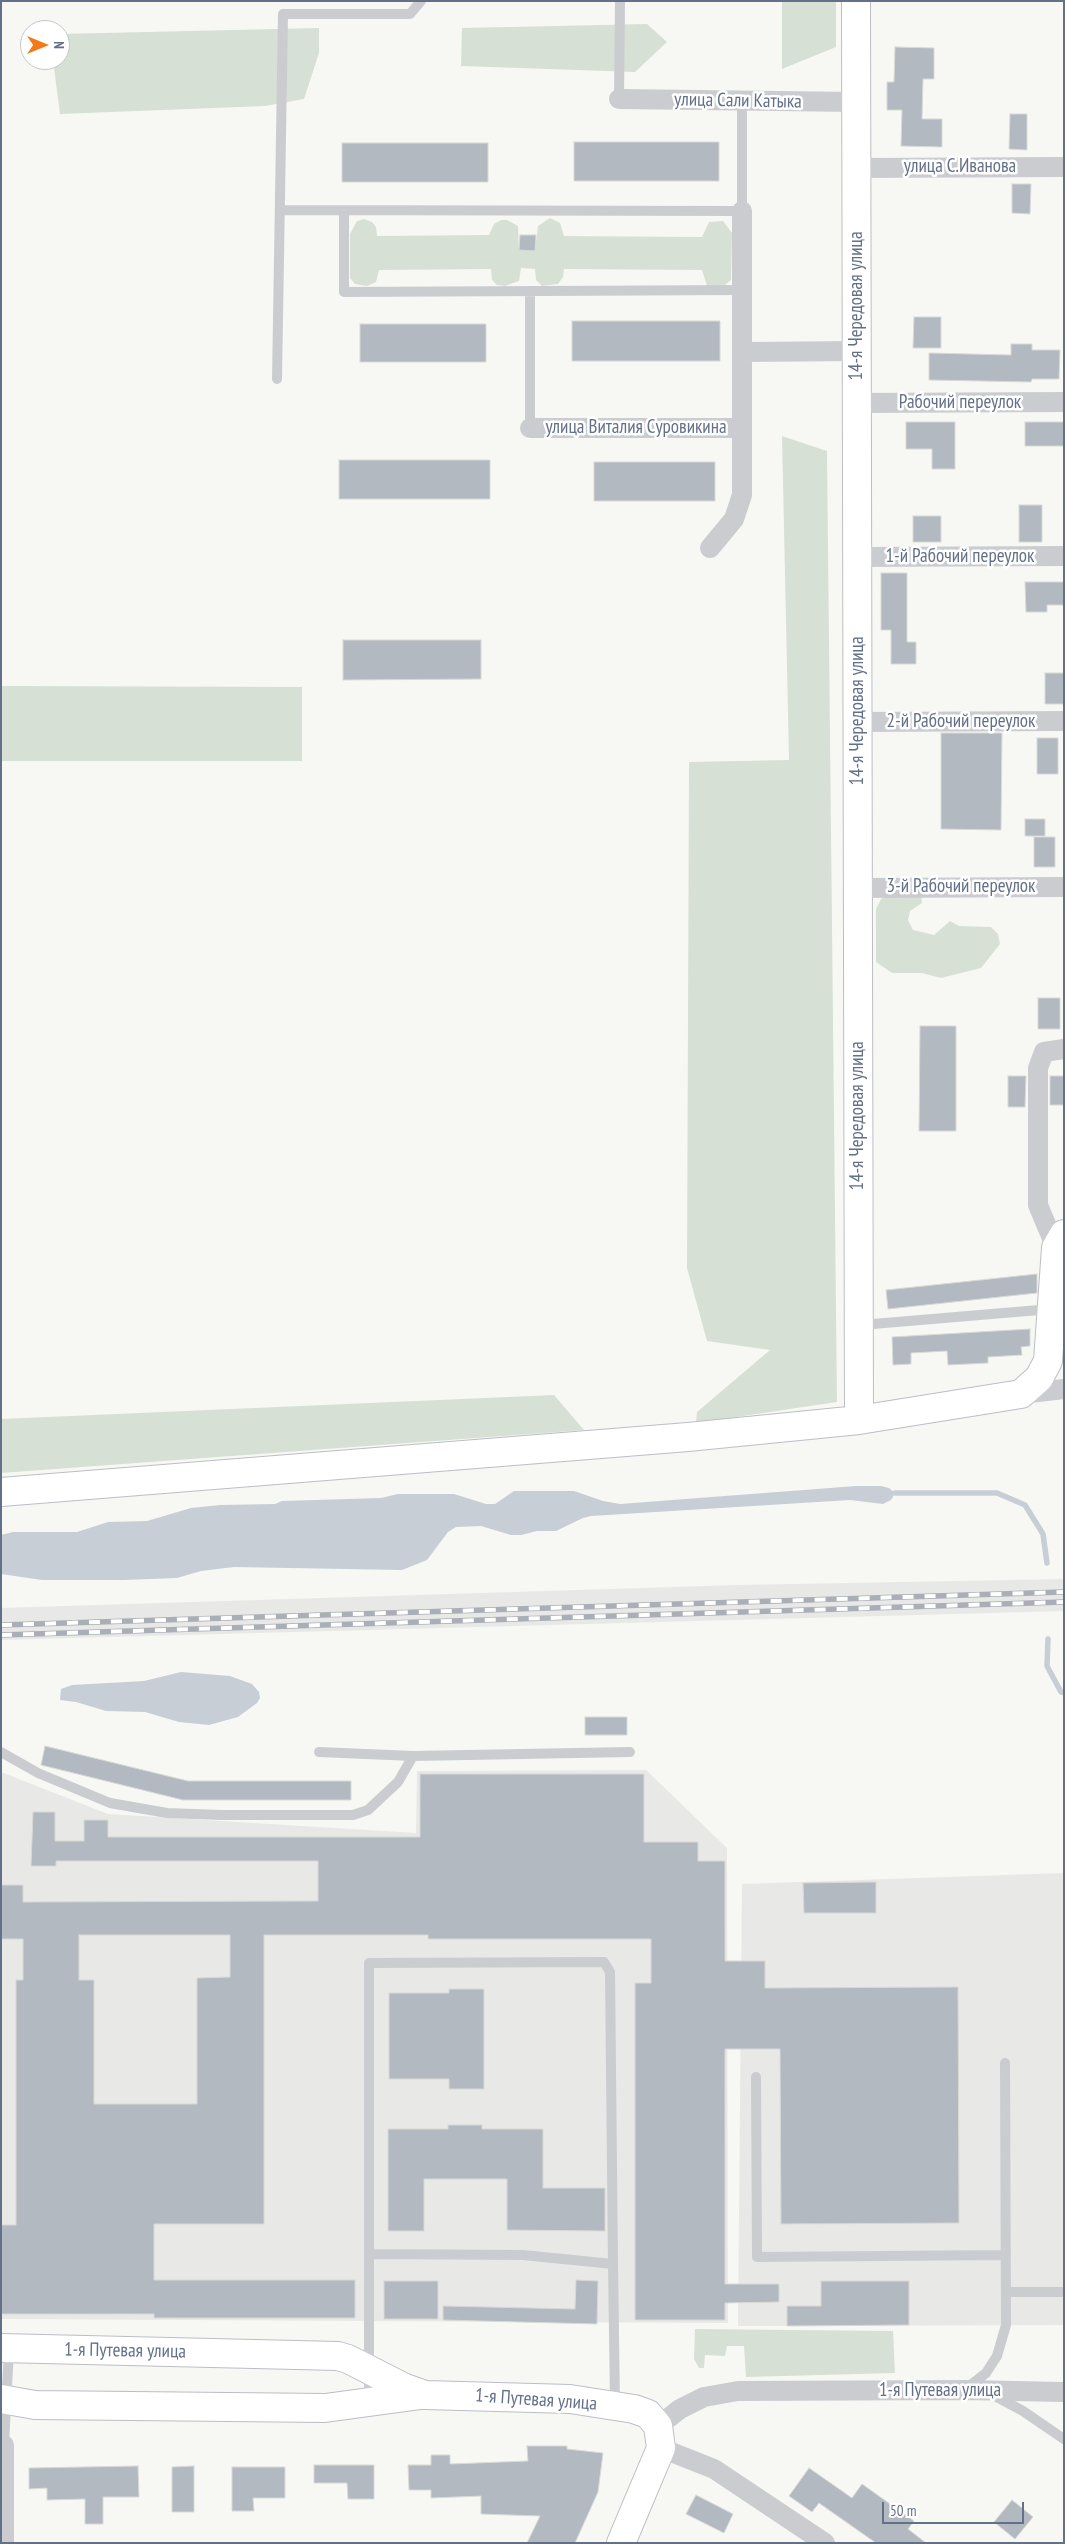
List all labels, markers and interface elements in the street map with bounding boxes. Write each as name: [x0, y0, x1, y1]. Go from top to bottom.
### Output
north arrow: [20, 20, 70, 70]
text: N: [50, 41, 68, 49]
street label: улица Сали Катыка: [674, 88, 802, 114]
street label: улица С.Иванова: [904, 156, 1016, 178]
street label: 14-я Чередовая улица: [846, 231, 868, 381]
street label: Рабочий переулок: [899, 392, 1021, 414]
street label: улица Виталия Суровикина: [545, 417, 727, 439]
street label: 1-й Рабочий переулок: [886, 546, 1034, 568]
street label: 14-я Чередовая улица: [847, 636, 869, 786]
street label: 2-й Рабочий переулок: [887, 711, 1035, 733]
street label: 3-й Рабочий переулок: [887, 876, 1035, 898]
street label: 14-я Чередовая улица: [847, 1041, 869, 1191]
street label: 1-я Путевая улица: [64, 2339, 186, 2363]
street label: 1-я Путевая улица: [879, 2380, 1001, 2402]
street label: 1-я Путевая улица: [474, 2384, 598, 2416]
scale bar: [885, 2492, 1028, 2524]
text: 50 m: [890, 2501, 916, 2520]

